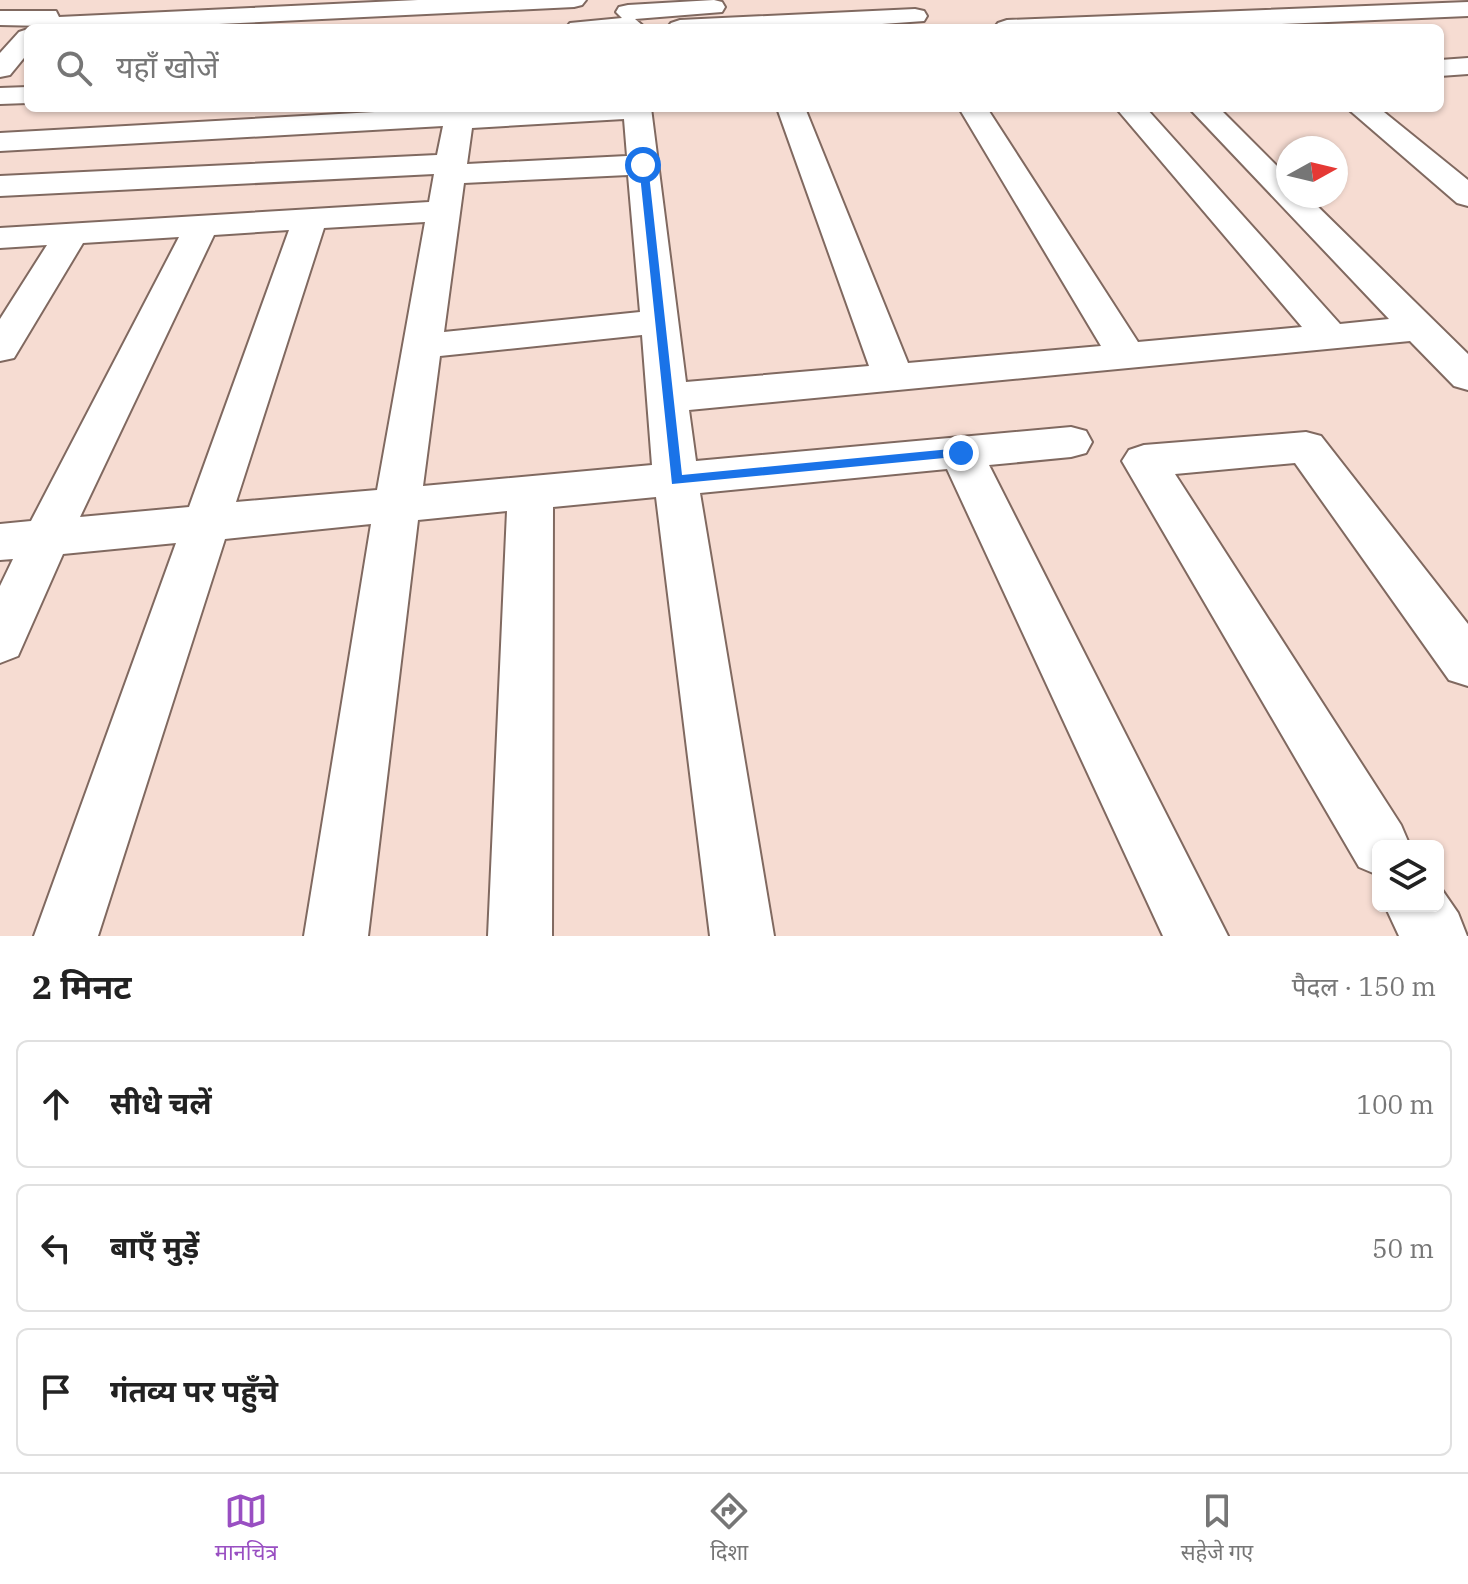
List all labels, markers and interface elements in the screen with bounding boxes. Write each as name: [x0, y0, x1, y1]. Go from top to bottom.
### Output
search box: [24, 24, 1444, 112]
icon: search: [52, 46, 96, 90]
text: यहाँ खोजें: [116, 47, 219, 86]
north arrow: [1276, 136, 1348, 208]
route start: [625, 147, 661, 183]
route end: [943, 435, 979, 471]
map controls: [1372, 840, 1444, 912]
button: layers: [1372, 840, 1444, 912]
text: 2 मिनट: [32, 964, 132, 1008]
text: पैदल · 150 m: [1292, 969, 1436, 1003]
icon: ahead: [34, 1082, 78, 1126]
text: सीधे चलें: [110, 1083, 212, 1122]
text: 100 m: [1356, 1087, 1434, 1121]
icon: left: [34, 1226, 78, 1270]
text: बाएँ मुड़ें: [110, 1227, 199, 1266]
text: 50 m: [1372, 1231, 1434, 1265]
icon: arrive: [34, 1370, 78, 1414]
text: गंतव्य पर पहुँचे: [110, 1371, 278, 1410]
tab: मानचित्र: [215, 1489, 278, 1569]
tab: दिशा: [707, 1489, 751, 1569]
tab: सहेजे गए: [1181, 1489, 1253, 1569]

